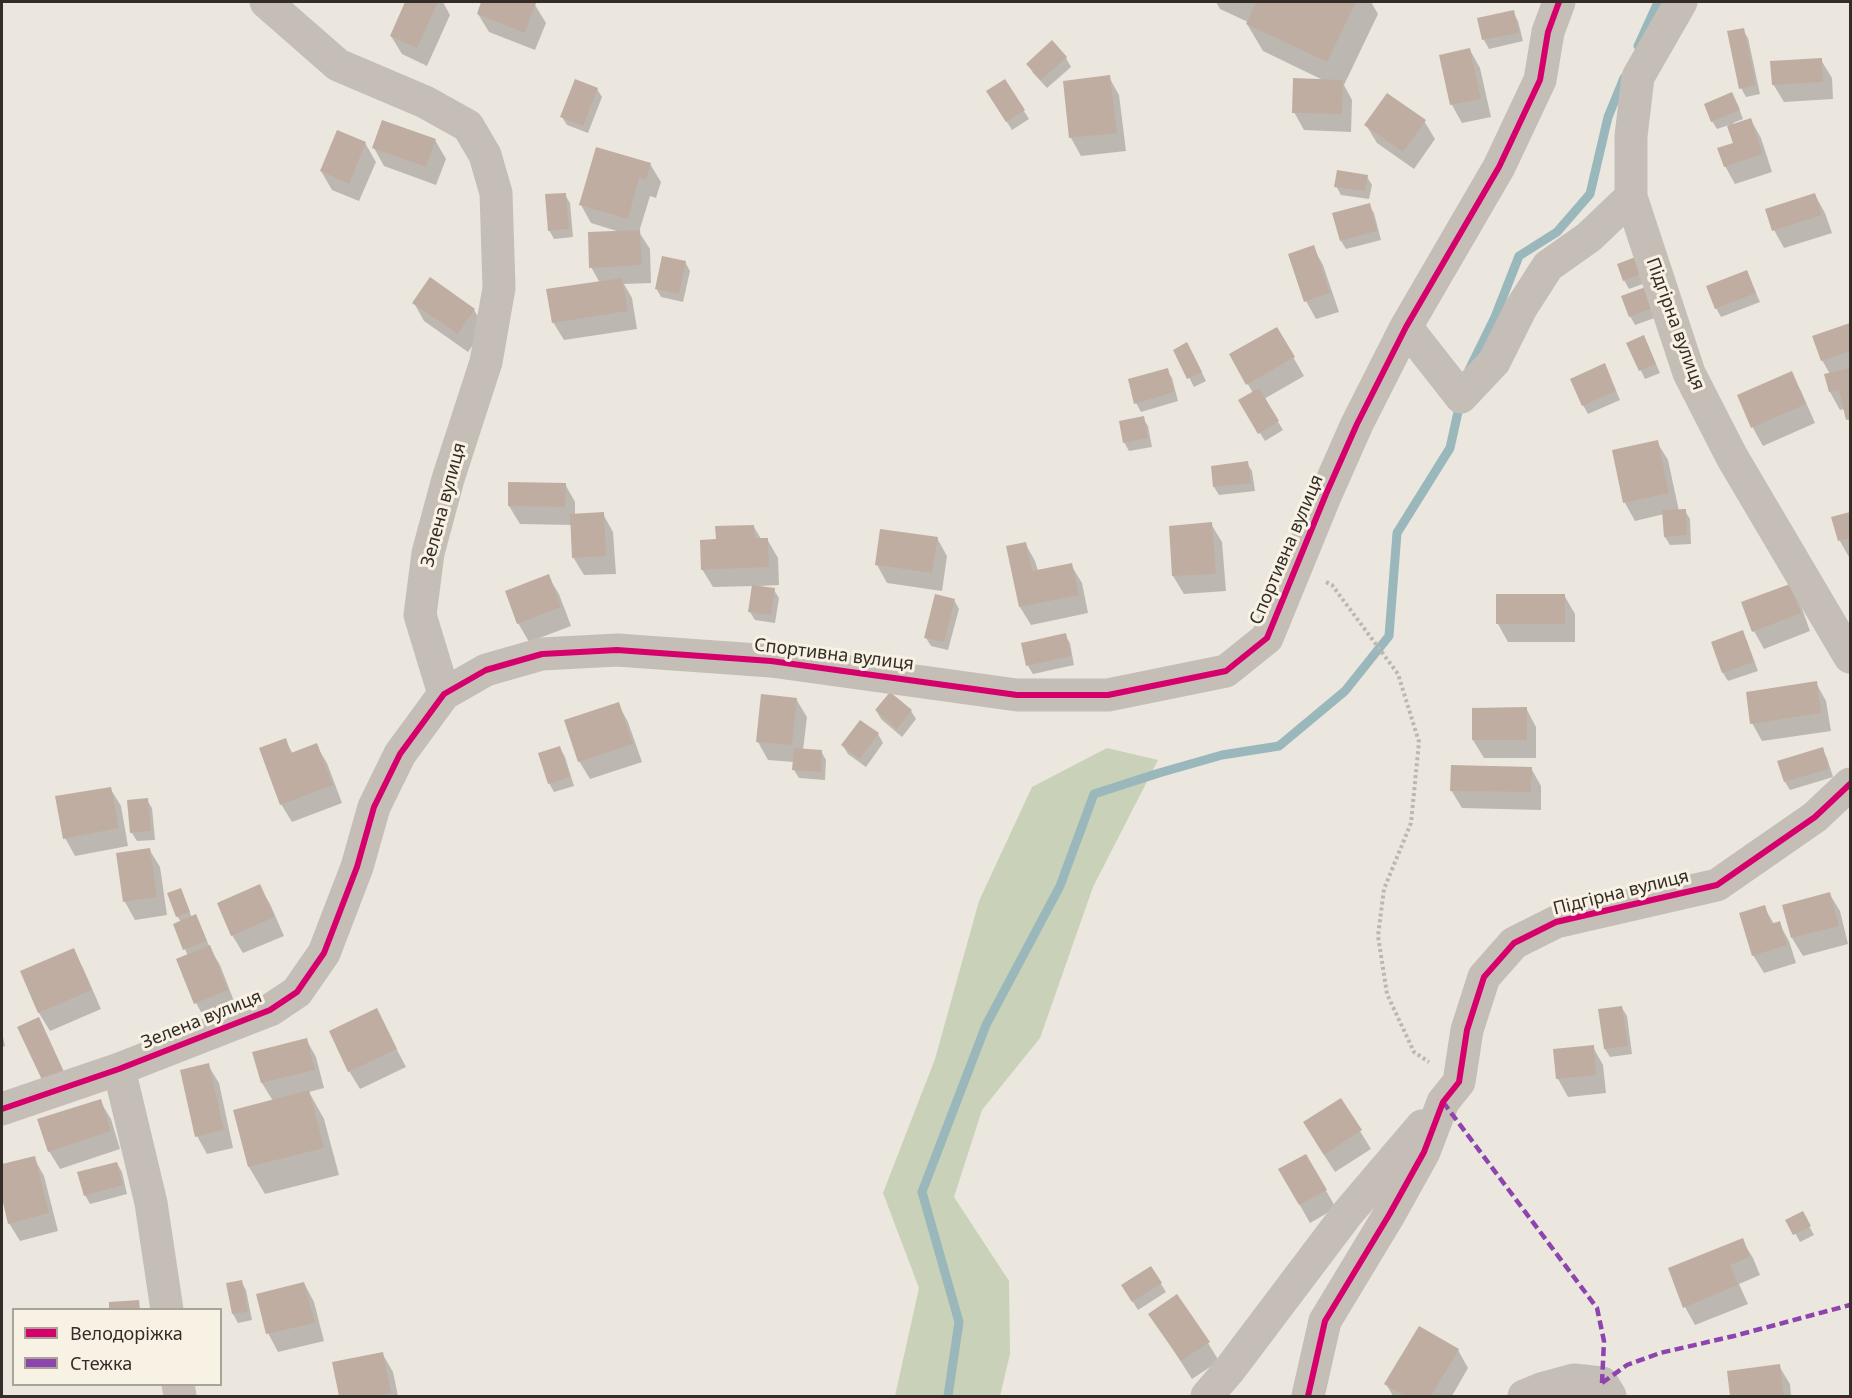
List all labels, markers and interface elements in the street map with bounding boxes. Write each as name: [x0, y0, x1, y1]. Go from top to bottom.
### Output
street label: Підгірна вулиця: [1641, 255, 1709, 393]
street label: Зелена вулиця: [417, 440, 471, 570]
street label: Спортивна вулиця: [1246, 472, 1328, 628]
street label: Спортивна вулиця: [753, 634, 915, 676]
street label: Підгірна вулиця: [1551, 866, 1691, 920]
street label: Зелена вулиця: [139, 986, 265, 1054]
legend: [12, 1308, 222, 1386]
text: Велодоріжка: [70, 1321, 183, 1345]
text: Стежка: [70, 1351, 132, 1375]

